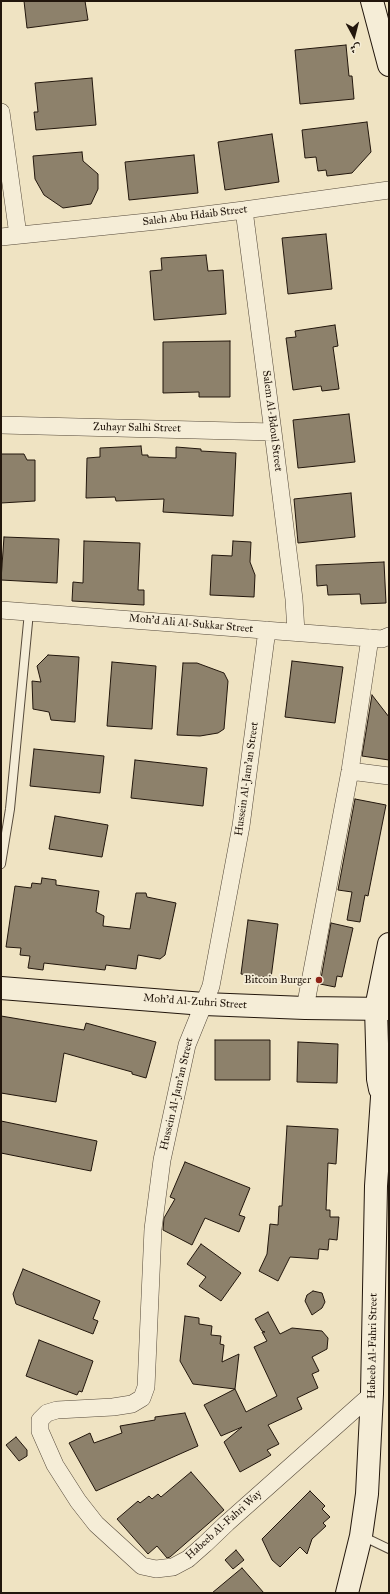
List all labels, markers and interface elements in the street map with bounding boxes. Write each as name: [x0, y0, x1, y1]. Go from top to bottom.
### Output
north arrow: [334, 16, 374, 56]
text: ش: [349, 41, 362, 56]
street label: Saleh Abu Hdaib Street: [142, 203, 248, 229]
street label: Salem Al-Bdoul Street: [259, 370, 285, 472]
street label: Zuhayr Salhi Street: [93, 421, 181, 435]
street label: Moh'd Ali Al-Sukkar Street: [128, 612, 254, 636]
street label: Hussein Al-Jam'an Street: [232, 721, 262, 837]
place label: Bitcoin Burger: [244, 973, 311, 987]
marker: Bitcoin Burger: [314, 975, 324, 985]
street label: Moh'd Al-Zuhri Street: [143, 992, 247, 1012]
street label: Hussein Al-Jam'an Street: [158, 1036, 196, 1152]
street label: Habeeb Al-Fahri Street: [365, 1293, 381, 1399]
street label: Habeeb Al-Fahri Way: [183, 1487, 265, 1563]

